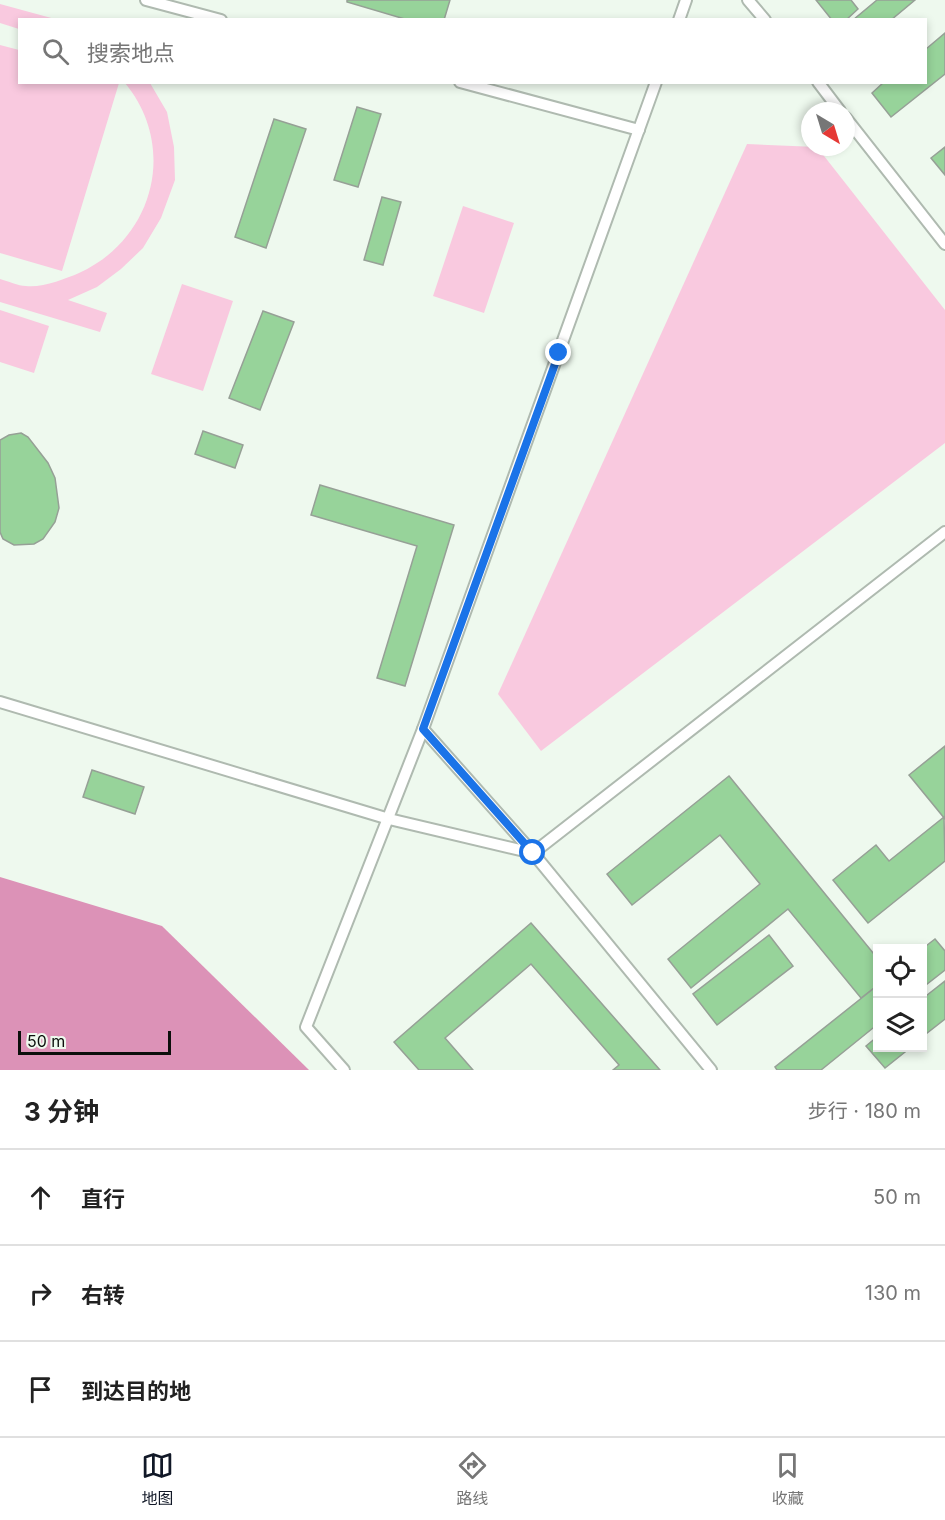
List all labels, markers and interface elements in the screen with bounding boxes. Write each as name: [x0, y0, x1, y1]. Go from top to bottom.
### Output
search box: [18, 18, 927, 84]
icon: search: [39, 35, 72, 68]
text: 搜索地点: [87, 40, 175, 66]
north arrow: [801, 102, 855, 156]
route end: [545, 339, 571, 365]
route start: [519, 839, 545, 865]
map controls: [873, 944, 927, 1052]
button: locate: [873, 944, 927, 998]
button: layers: [873, 998, 927, 1052]
scale bar: [18, 1028, 171, 1056]
text: 50 m: [27, 1031, 65, 1051]
text: 3 分钟: [24, 1096, 99, 1127]
text: 步行 · 180 m: [808, 1099, 921, 1123]
icon: ahead: [24, 1181, 57, 1214]
text: 50 m: [873, 1185, 921, 1209]
text: 直行: [81, 1186, 125, 1212]
icon: right: [24, 1277, 57, 1310]
text: 130 m: [865, 1281, 921, 1305]
text: 右转: [81, 1282, 125, 1308]
icon: arrive: [24, 1373, 57, 1406]
text: 到达目的地: [81, 1378, 191, 1404]
tab: 地图: [141, 1449, 174, 1509]
tab: 路线: [456, 1449, 489, 1509]
tab: 收藏: [771, 1449, 804, 1509]

